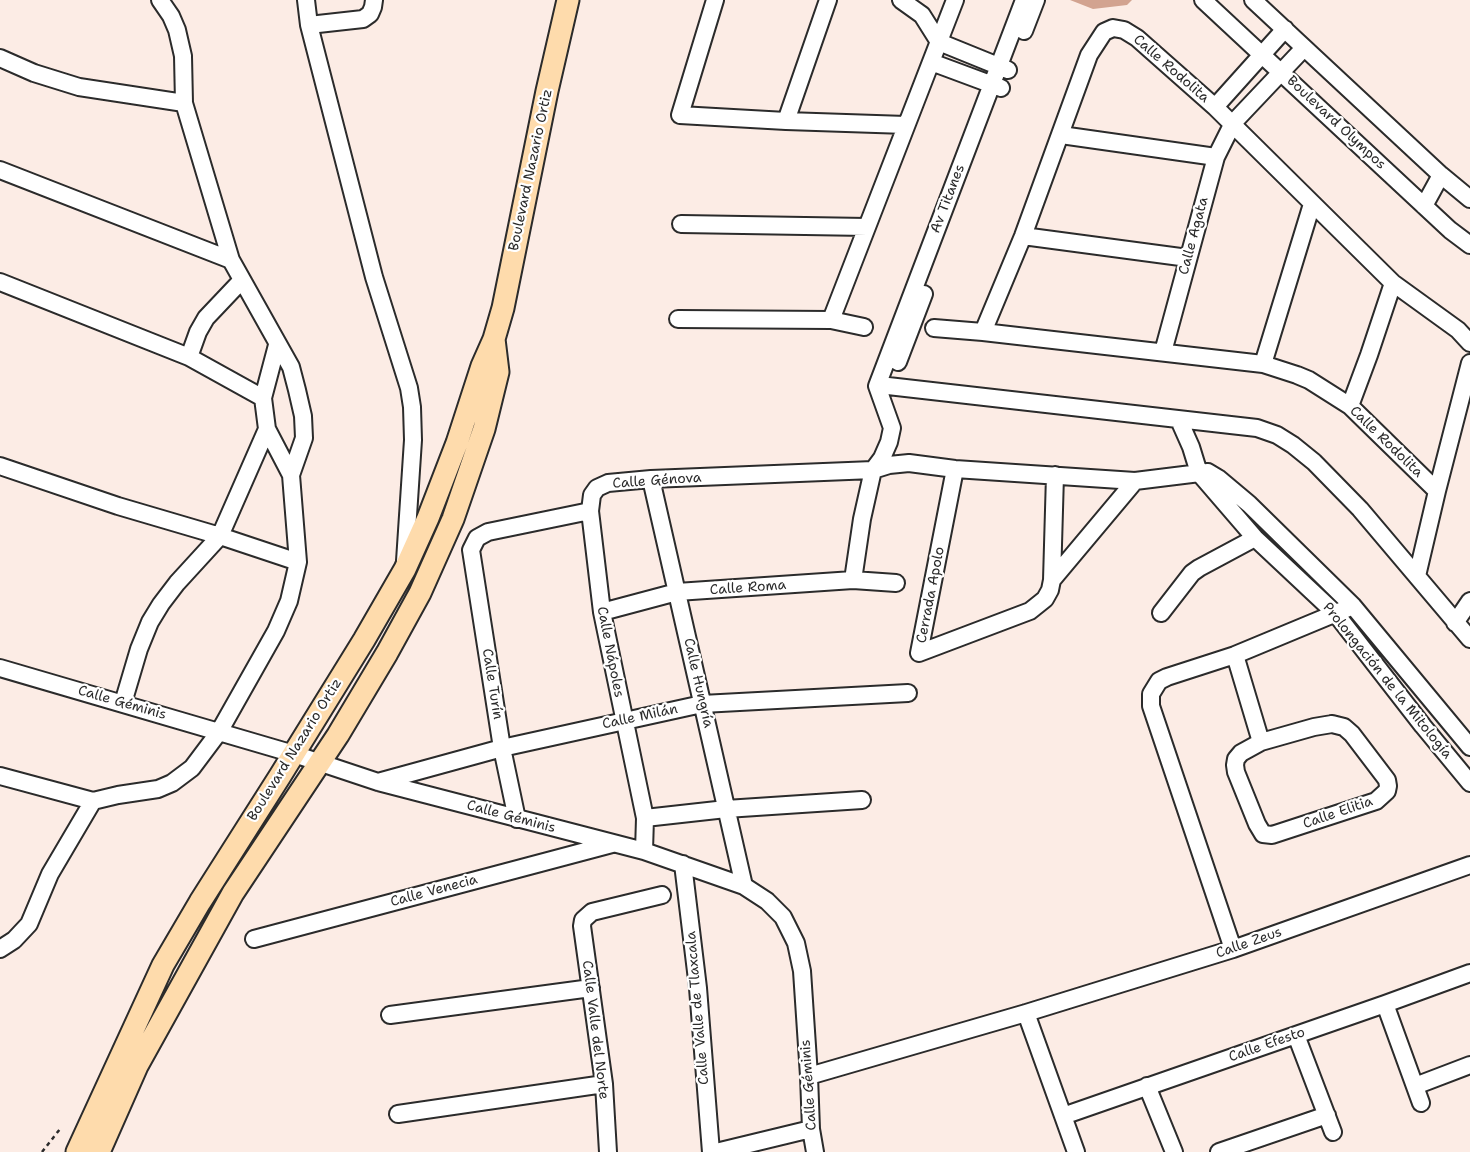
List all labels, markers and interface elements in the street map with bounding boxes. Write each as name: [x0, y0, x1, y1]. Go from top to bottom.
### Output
street label: Calle Rodolita: [1130, 31, 1212, 107]
street label: Boulevard Olympos: [1283, 73, 1389, 173]
street label: Boulevard Nazario Ortiz: [506, 88, 556, 252]
street label: Av Titanes: [927, 162, 969, 236]
street label: Calle Agata: [1176, 195, 1212, 277]
street label: Calle Rodolita: [1346, 403, 1426, 481]
street label: Calle Génova: [612, 470, 702, 492]
street label: Cerrada Apolo: [913, 545, 949, 645]
street label: Calle Roma: [709, 577, 787, 599]
street label: Prolongación de la Mitología: [1319, 599, 1455, 763]
street label: Calle Nápoles: [593, 605, 627, 699]
street label: Calle Hungría: [680, 636, 716, 730]
street label: Calle Turín: [478, 647, 506, 721]
street label: Boulevard Nazario Ortiz: [244, 676, 346, 824]
street label: Calle Géminis: [76, 682, 168, 724]
street label: Calle Milán: [601, 701, 679, 733]
street label: Calle Elitia: [1301, 793, 1375, 833]
street label: Calle Géminis: [465, 797, 557, 837]
street label: Calle Venecia: [389, 871, 479, 911]
street label: Calle Zeus: [1214, 924, 1284, 962]
street label: Calle Valle de Tlaxcala: [683, 931, 713, 1085]
street label: Calle Valle del Norte: [578, 959, 612, 1101]
street label: Calle Efesto: [1227, 1024, 1307, 1066]
street label: Calle Géminis: [797, 1039, 821, 1131]

